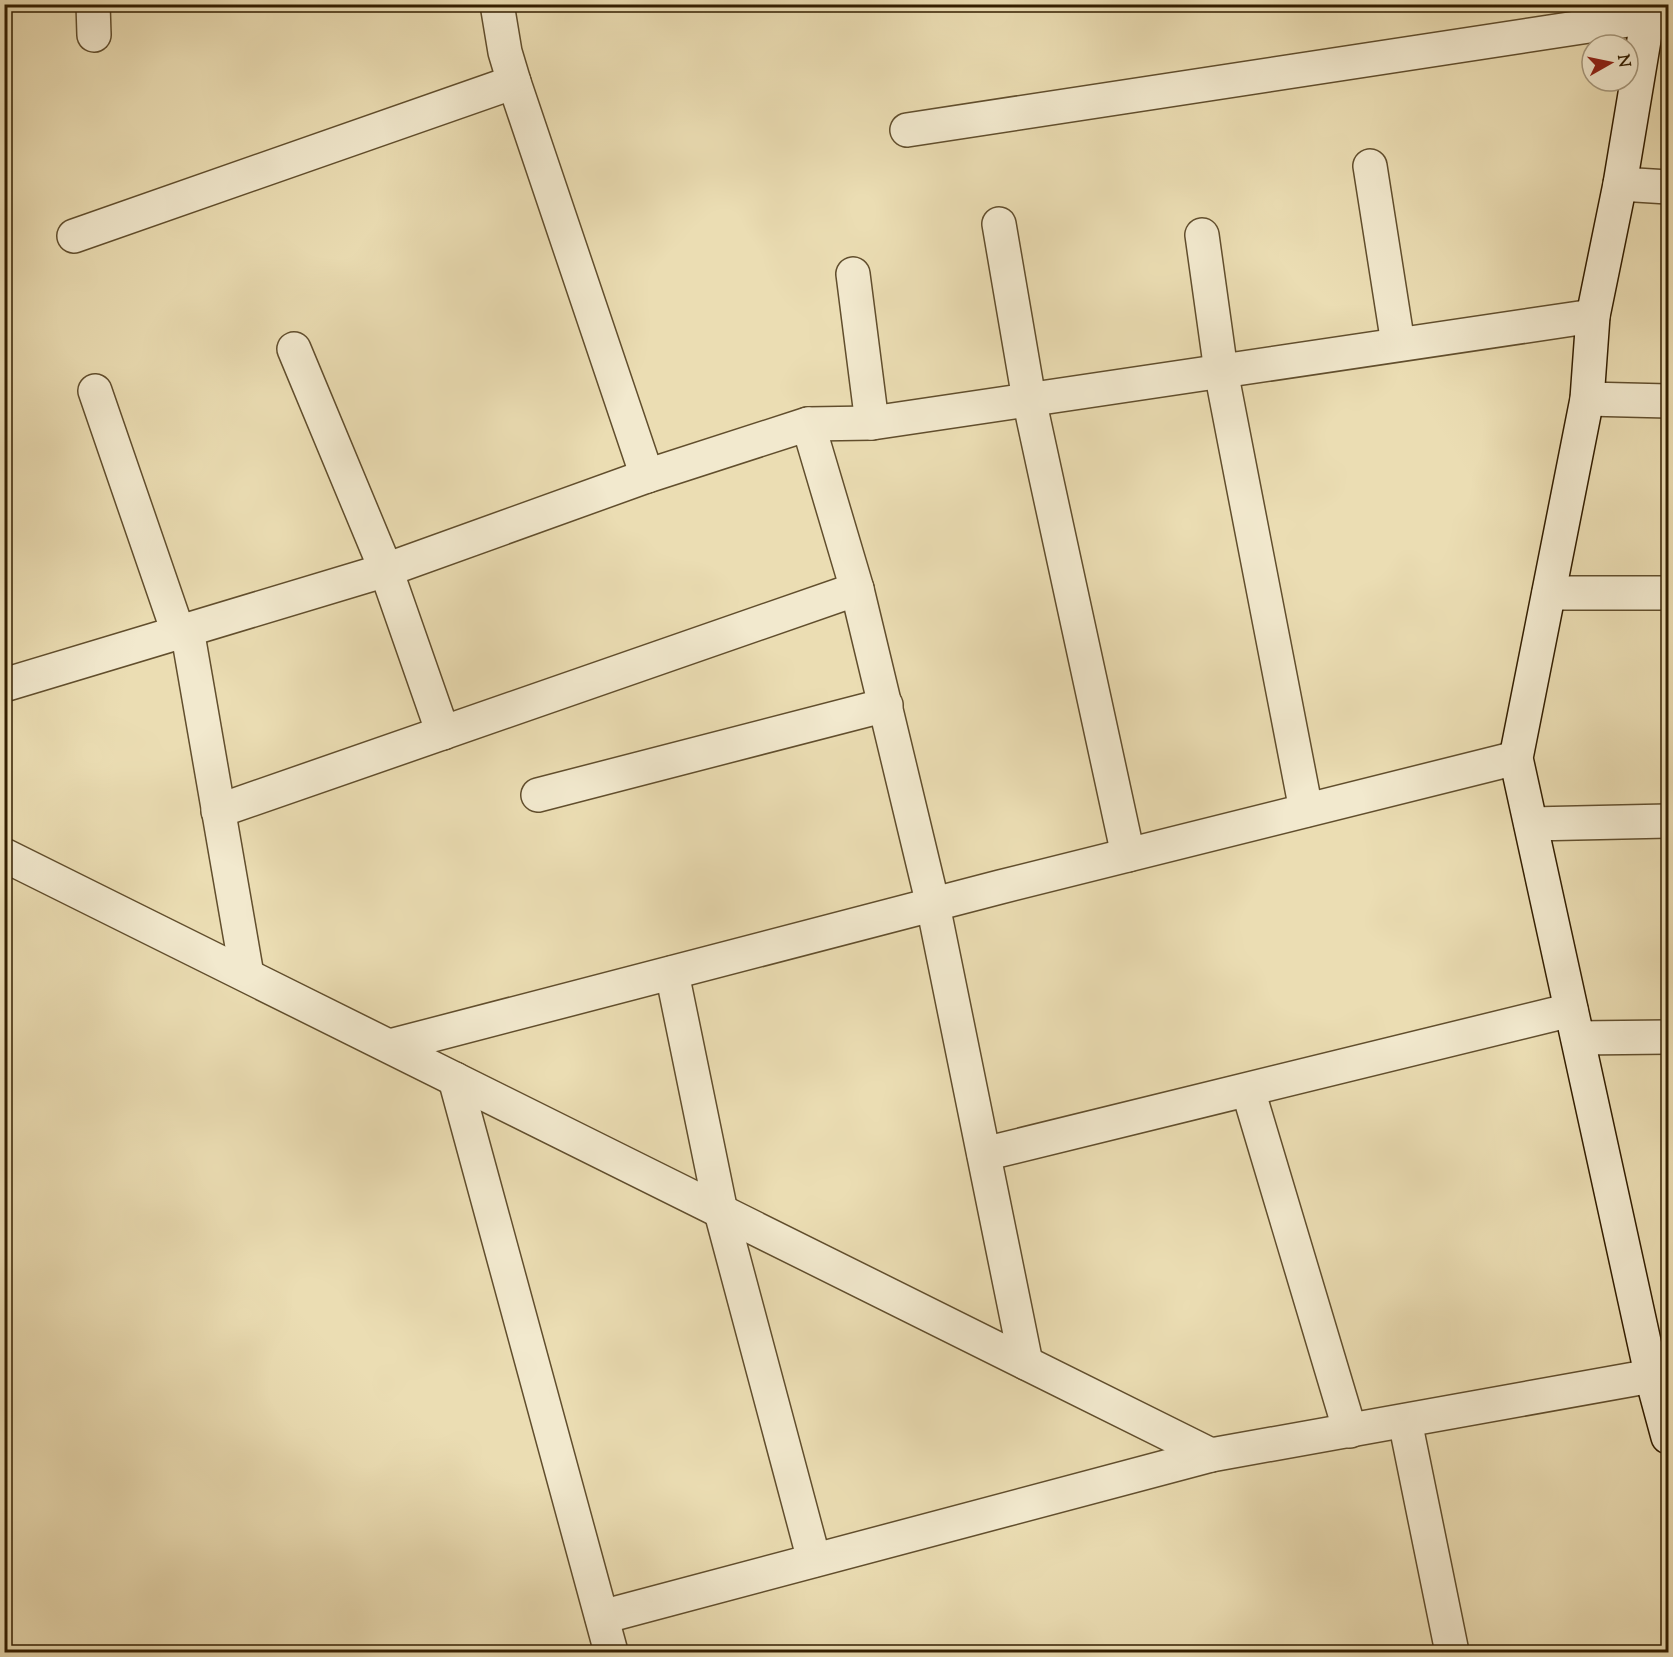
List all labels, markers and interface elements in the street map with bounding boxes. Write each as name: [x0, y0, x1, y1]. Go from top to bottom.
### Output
north arrow: [1580, 33, 1640, 93]
text: N: [1610, 53, 1635, 69]

